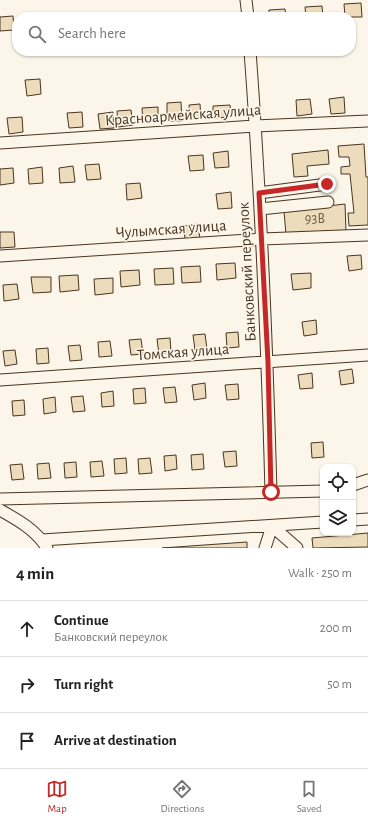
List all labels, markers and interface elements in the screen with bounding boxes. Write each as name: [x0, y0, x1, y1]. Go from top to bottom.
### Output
search box: [12, 12, 356, 56]
icon: search: [26, 23, 48, 45]
text: Search here: [58, 26, 126, 41]
street label: Красноармейская улица: [104, 102, 262, 129]
route end: [318, 175, 336, 193]
street label: Банковский переулок: [235, 201, 260, 342]
house number: 93В: [305, 212, 325, 226]
street label: Чулымская улица: [115, 217, 227, 242]
street label: Томская улица: [136, 341, 230, 364]
map controls: [320, 464, 356, 536]
button: locate: [320, 464, 356, 500]
route start: [262, 483, 280, 501]
button: layers: [320, 500, 356, 536]
text: 4 min: [16, 565, 54, 582]
text: Walk · 250 m: [288, 567, 352, 580]
text: Continue: [54, 613, 109, 628]
icon: ahead: [16, 618, 38, 640]
text: 200 m: [320, 622, 352, 635]
text: Банковский переулок: [54, 631, 168, 644]
icon: right: [16, 674, 38, 696]
text: Turn right: [54, 677, 113, 692]
text: 50 m: [327, 678, 352, 691]
icon: arrive: [16, 730, 38, 752]
text: Arrive at destination: [54, 733, 177, 748]
tab: Map: [46, 778, 68, 815]
tab: Directions: [160, 778, 204, 815]
tab: Saved: [297, 778, 322, 815]

